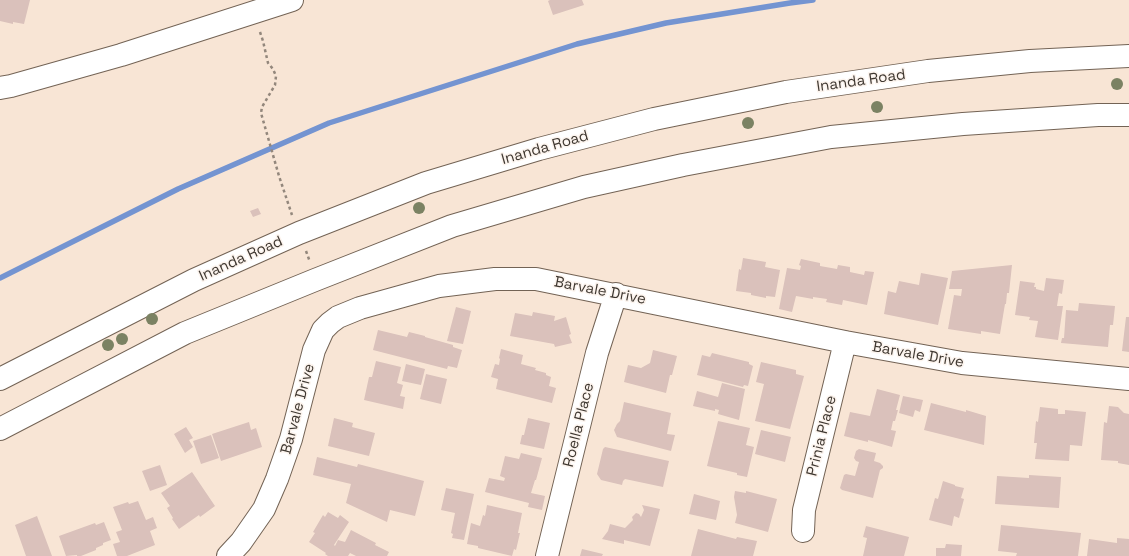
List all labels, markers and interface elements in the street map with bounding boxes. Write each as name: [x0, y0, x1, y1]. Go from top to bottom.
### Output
street label: Inanda Road: [815, 66, 907, 96]
street label: Inanda Road: [499, 127, 591, 169]
street label: Inanda Road: [196, 233, 286, 285]
street label: Barvale Drive: [553, 273, 647, 309]
street label: Barvale Drive: [871, 338, 965, 372]
street label: Barvale Drive: [277, 362, 319, 456]
street label: Roella Place: [560, 381, 598, 469]
street label: Prinia Place: [803, 394, 841, 478]

